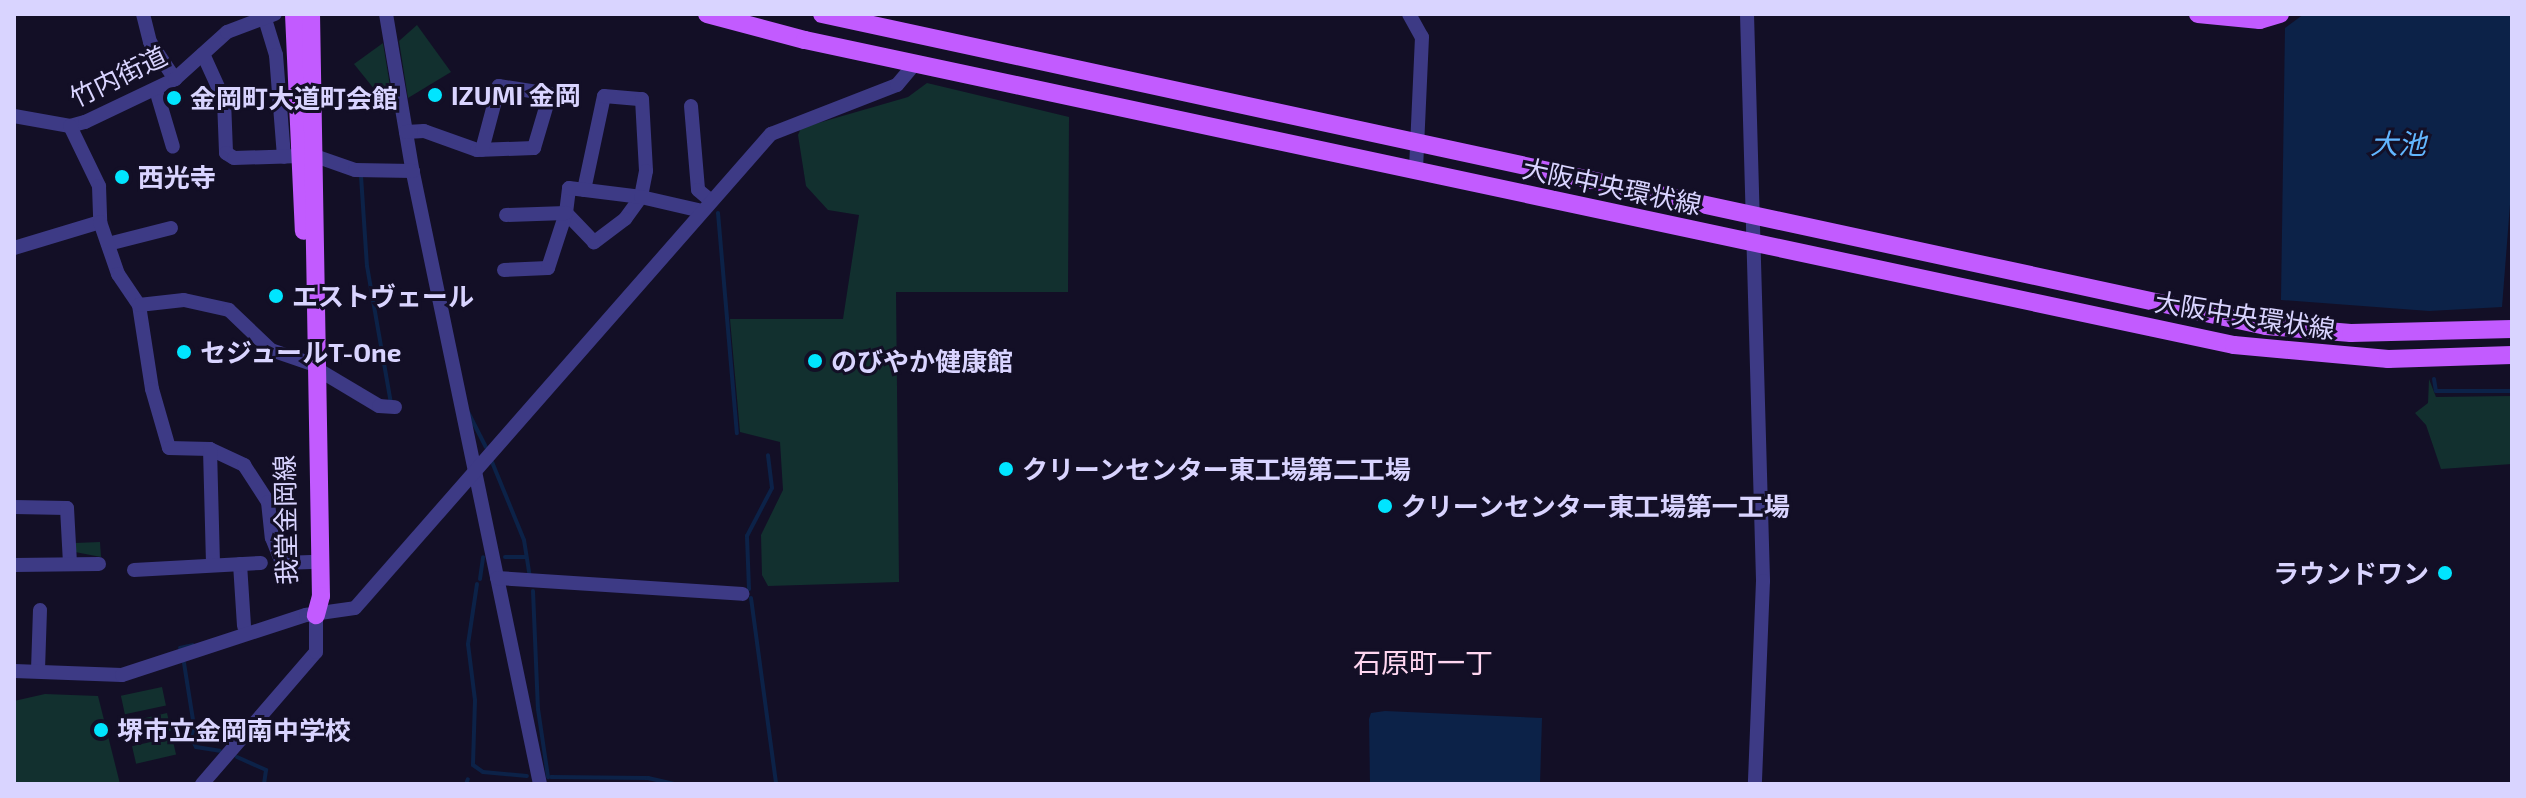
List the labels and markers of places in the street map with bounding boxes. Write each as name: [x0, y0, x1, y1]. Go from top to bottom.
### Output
place label: IZUMI 金岡: [451, 79, 581, 111]
place label: 金岡町大道町会館: [190, 82, 398, 114]
marker: IZUMI 金岡: [426, 86, 444, 104]
marker: 金岡町大道町会館: [165, 89, 183, 107]
place label: 西光寺: [138, 161, 216, 193]
marker: 西光寺: [113, 168, 131, 186]
place label: エストヴェール: [292, 280, 474, 312]
marker: エストヴェール: [267, 287, 285, 305]
place label: セジュールT-One: [200, 336, 403, 368]
marker: セジュールT-One: [175, 343, 193, 361]
place label: のびやか健康館: [831, 345, 1013, 377]
marker: のびやか健康館: [806, 352, 824, 370]
place label: クリーンセンター東工場第二工場: [1022, 453, 1412, 485]
marker: クリーンセンター東工場第二工場: [997, 460, 1015, 478]
place label: クリーンセンター東工場第一工場: [1401, 490, 1791, 522]
marker: クリーンセンター東工場第一工場: [1376, 497, 1394, 515]
place label: ラウンドワン: [2273, 557, 2429, 589]
marker: ラウンドワン: [2436, 564, 2454, 582]
place label: 堺市立金岡南中学校: [117, 714, 351, 746]
marker: 堺市立金岡南中学校: [92, 721, 110, 739]

